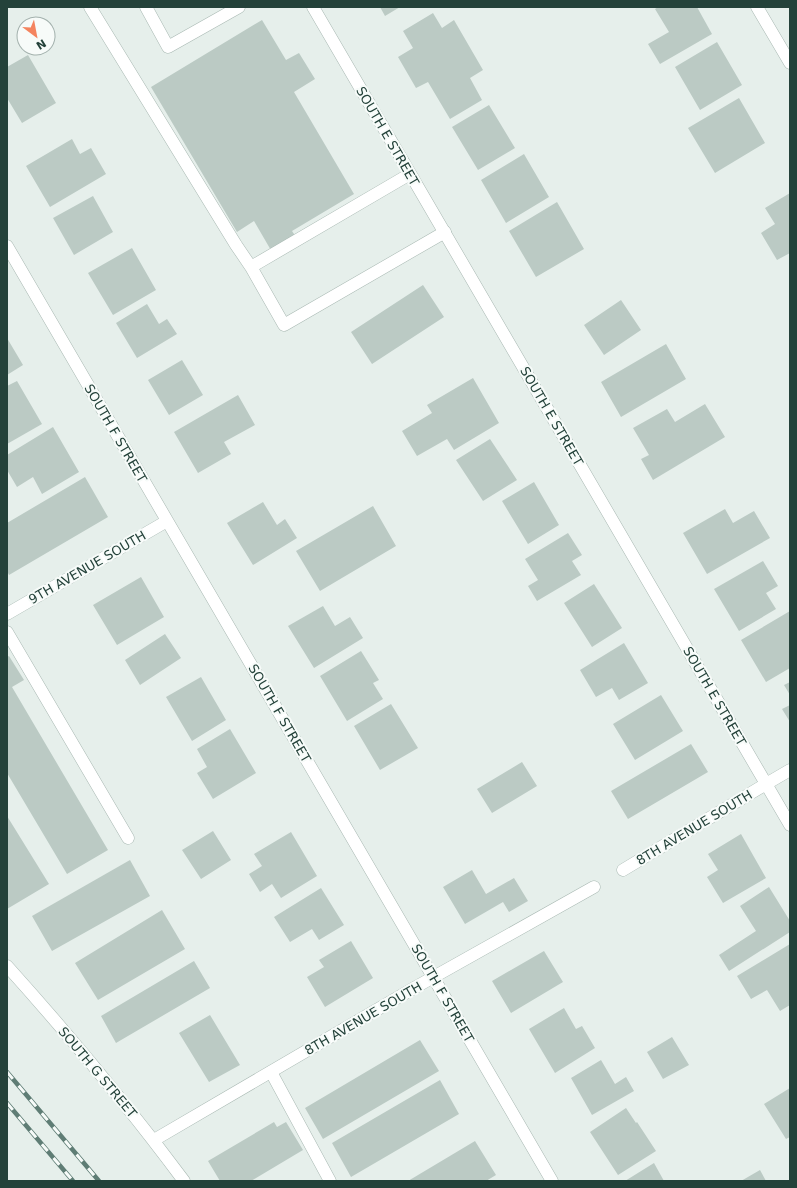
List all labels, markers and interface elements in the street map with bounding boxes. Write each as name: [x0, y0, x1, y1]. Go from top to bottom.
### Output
north arrow: [16, 16, 56, 56]
text: N: [34, 36, 48, 52]
street label: SOUTH E STREET: [353, 84, 422, 188]
street label: SOUTH E STREET: [517, 364, 586, 468]
street label: SOUTH F STREET: [81, 381, 150, 485]
street label: 9TH AVENUE SOUTH: [26, 528, 148, 607]
street label: SOUTH E STREET: [680, 644, 749, 748]
street label: SOUTH F STREET: [245, 661, 314, 765]
street label: 8TH AVENUE SOUTH: [634, 787, 755, 868]
street label: SOUTH F STREET: [408, 941, 477, 1045]
street label: 8TH AVENUE SOUTH: [302, 979, 424, 1058]
street label: SOUTH G STREET: [55, 1024, 140, 1121]

